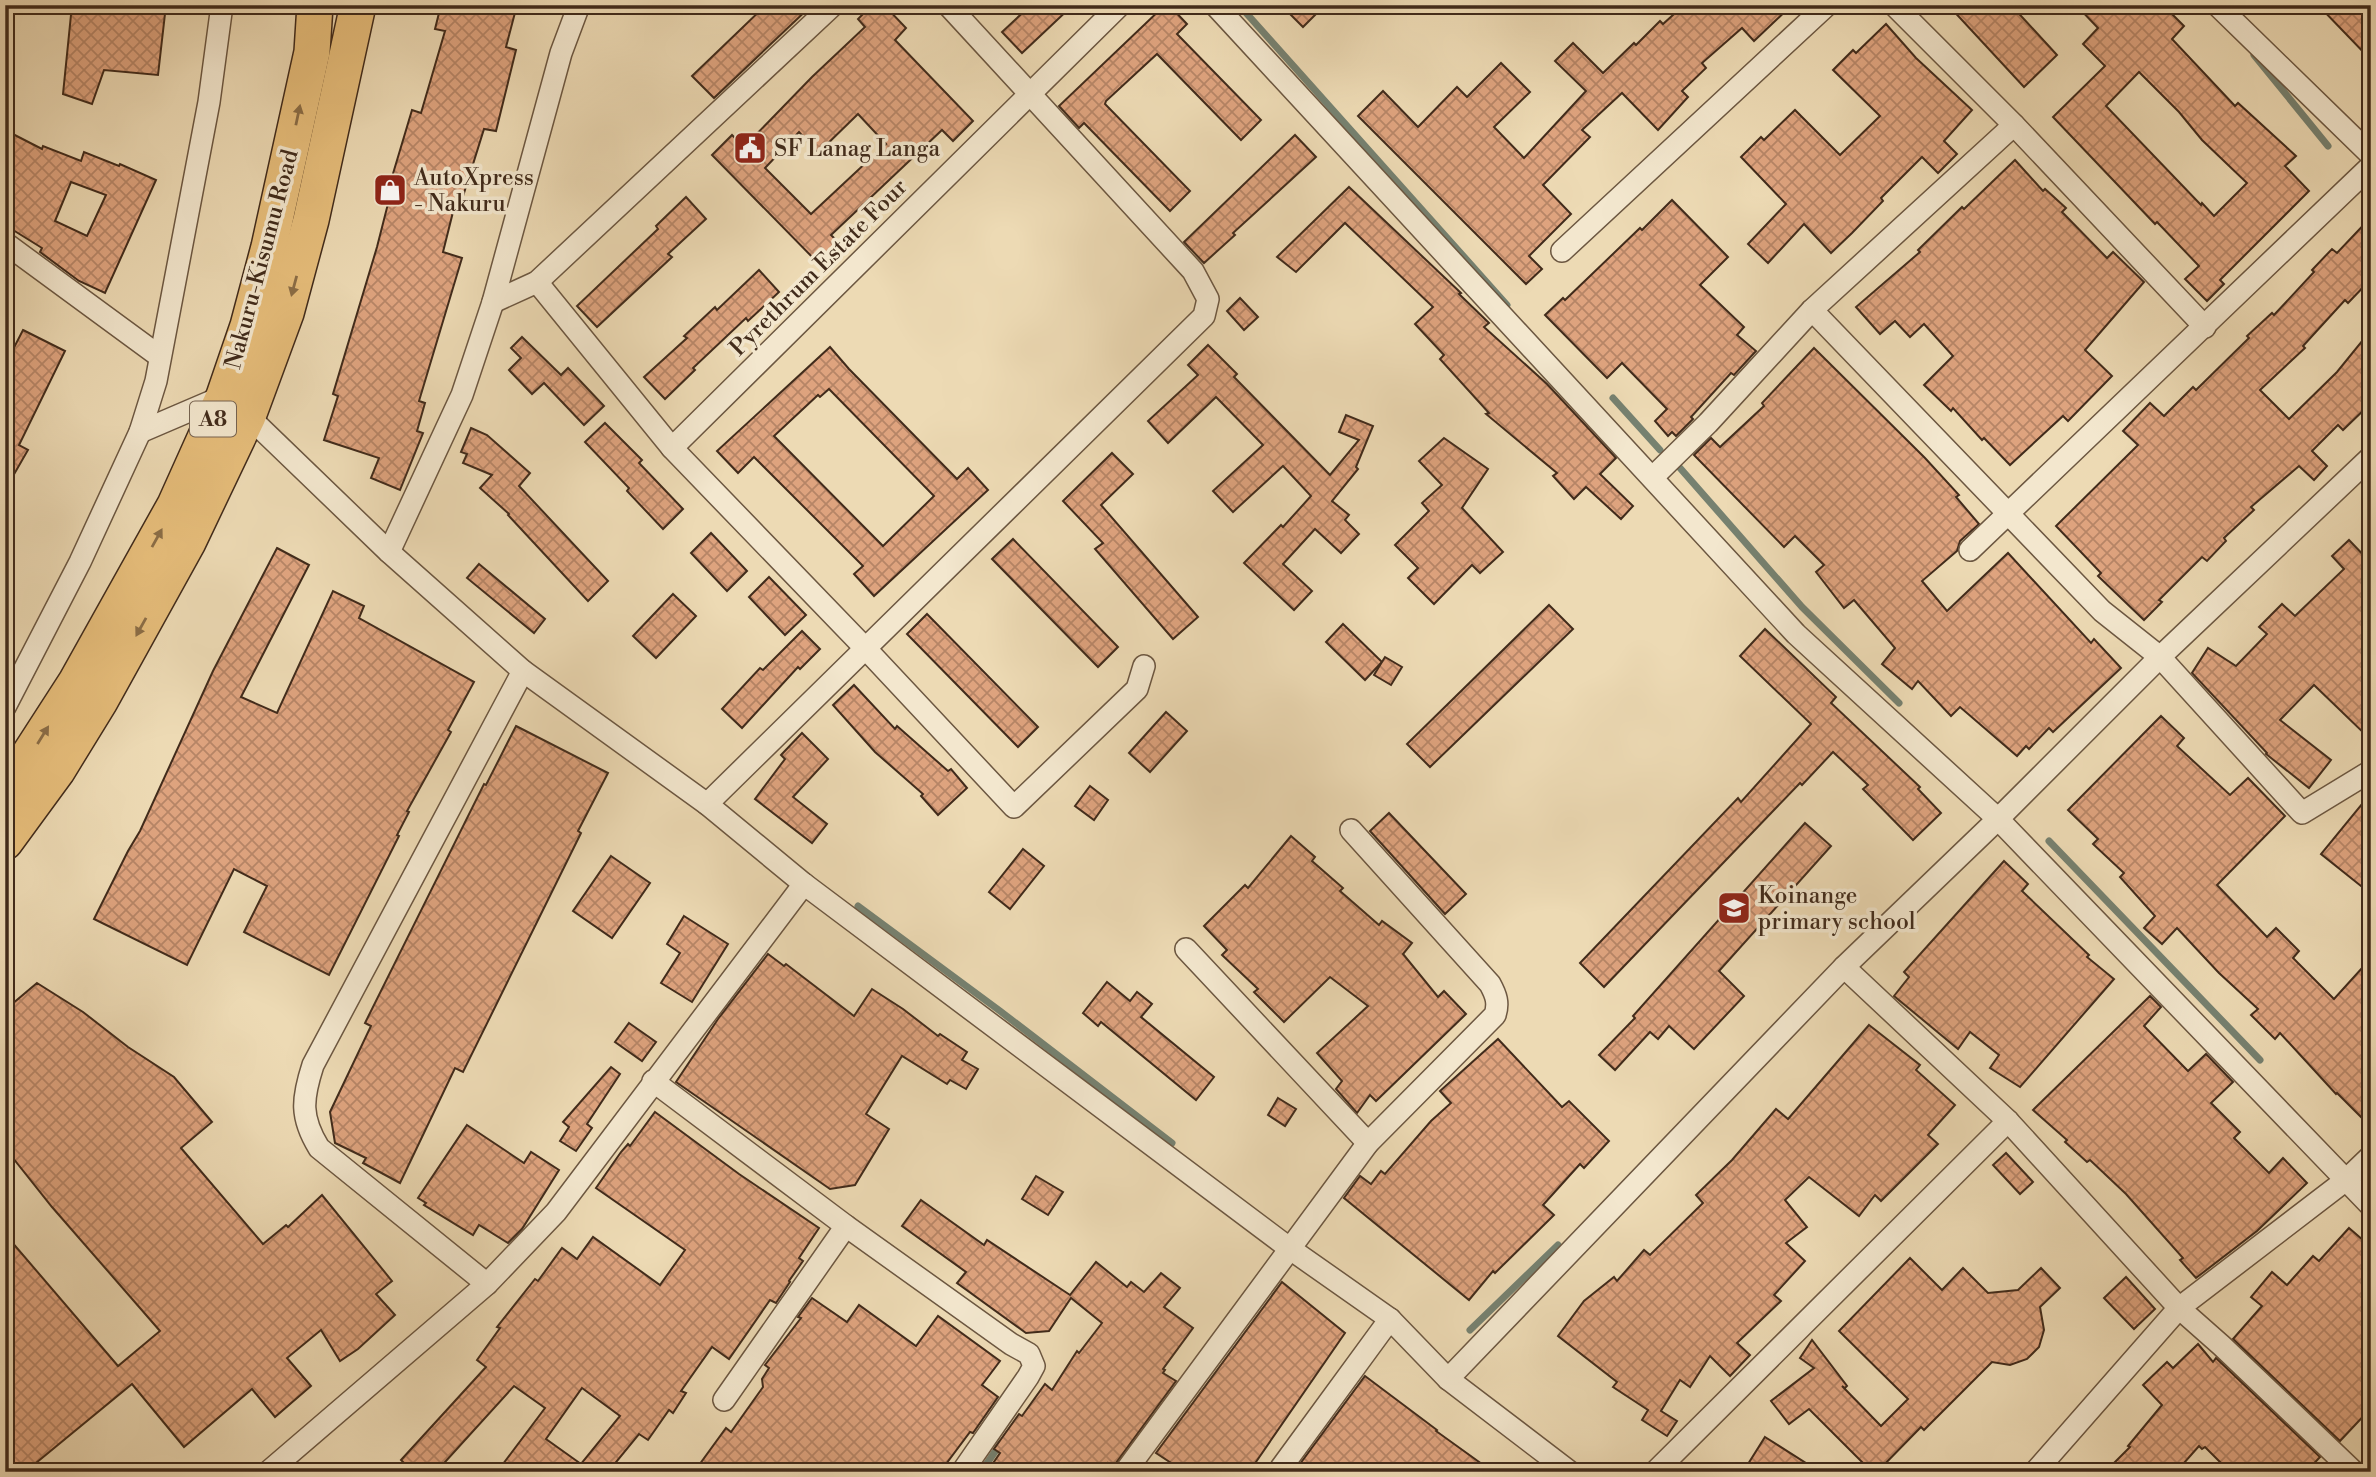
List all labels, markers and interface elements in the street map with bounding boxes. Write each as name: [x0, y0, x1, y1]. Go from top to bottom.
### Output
one-way arrow: [293, 104, 304, 126]
public building icon: SF Lanag Langa: [731, 129, 769, 167]
place label: SF Lanag Langa: [774, 135, 940, 163]
street label: Nakuru-Kisumu Road: [219, 147, 305, 372]
place label: AutoXpress - Nakuru: [413, 164, 534, 218]
shop icon: AutoXpress - Nakuru: [371, 171, 409, 209]
street label: Pyrethrum Estate Four: [724, 173, 913, 362]
one-way arrow: [288, 276, 298, 297]
road number: A8: [190, 402, 236, 436]
one-way arrow: [151, 528, 163, 548]
one-way arrow: [135, 617, 147, 636]
one-way arrow: [37, 726, 50, 745]
place label: Koinange primary school: [1758, 882, 1916, 936]
school or university icon: Koinange primary school: [1715, 889, 1753, 927]

